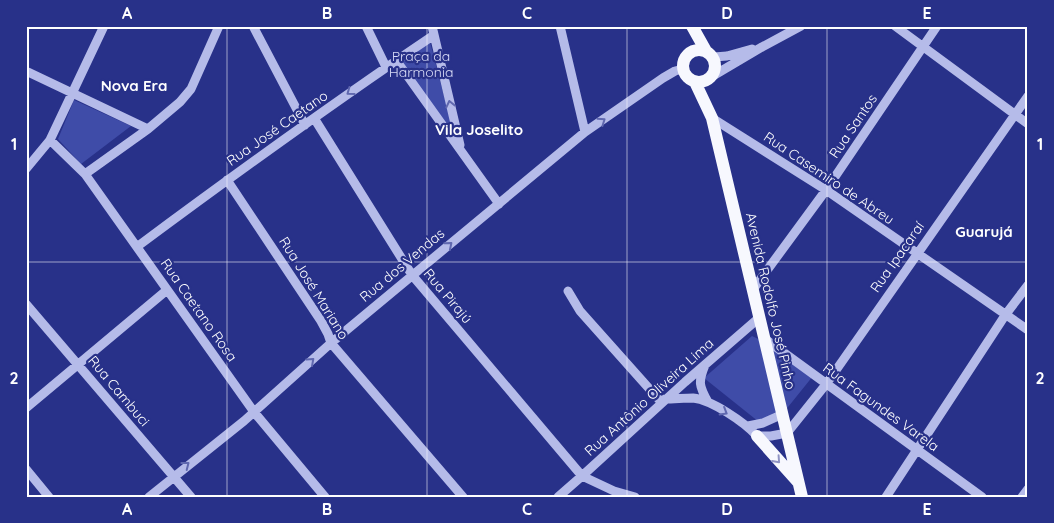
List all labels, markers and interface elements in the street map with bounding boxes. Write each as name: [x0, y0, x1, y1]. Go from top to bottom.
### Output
text: A: [122, 3, 133, 23]
text: B: [322, 3, 332, 23]
text: C: [522, 3, 532, 23]
text: D: [721, 3, 733, 23]
text: E: [922, 3, 932, 23]
park label: Praça da Harmonia: [389, 47, 453, 81]
district label: Nova Era: [101, 76, 167, 95]
street label: Rua José Caetano: [223, 86, 331, 170]
one-way arrow: [347, 87, 356, 95]
street label: Rua Santos: [825, 90, 881, 162]
one-way arrow: [445, 99, 456, 108]
one-way arrow: [596, 118, 606, 127]
district label: Vila Joselito: [435, 120, 523, 139]
street label: Rua Casemiro de Abreu: [760, 128, 898, 228]
text: 1: [11, 134, 17, 154]
text: 1: [1037, 134, 1043, 154]
street label: Avenida Rodolfo José Pinho: [742, 211, 800, 391]
street label: Rua Ipacaraí: [866, 218, 928, 296]
district label: Guarujá: [955, 222, 1013, 241]
street label: Rua dos Vendas: [356, 224, 448, 306]
street label: Rua José Mariano: [275, 233, 353, 343]
one-way arrow: [443, 242, 452, 251]
street label: Rua Caetano Rosa: [157, 255, 241, 365]
street label: Rua Pirajú: [420, 265, 476, 327]
street label: Rua Antônio Oliveira Lima: [581, 334, 717, 460]
street label: Rua Cambuci: [84, 352, 154, 430]
one-way arrow: [305, 358, 314, 367]
street label: Rua Fagundes Varela: [819, 359, 943, 455]
text: 2: [9, 368, 19, 388]
text: 2: [1035, 368, 1045, 388]
one-way arrow: [719, 405, 728, 415]
one-way arrow: [771, 455, 780, 464]
one-way arrow: [181, 462, 190, 471]
text: A: [122, 499, 133, 519]
text: B: [322, 499, 332, 519]
text: C: [522, 499, 532, 519]
text: D: [721, 499, 733, 519]
text: E: [922, 499, 932, 519]

